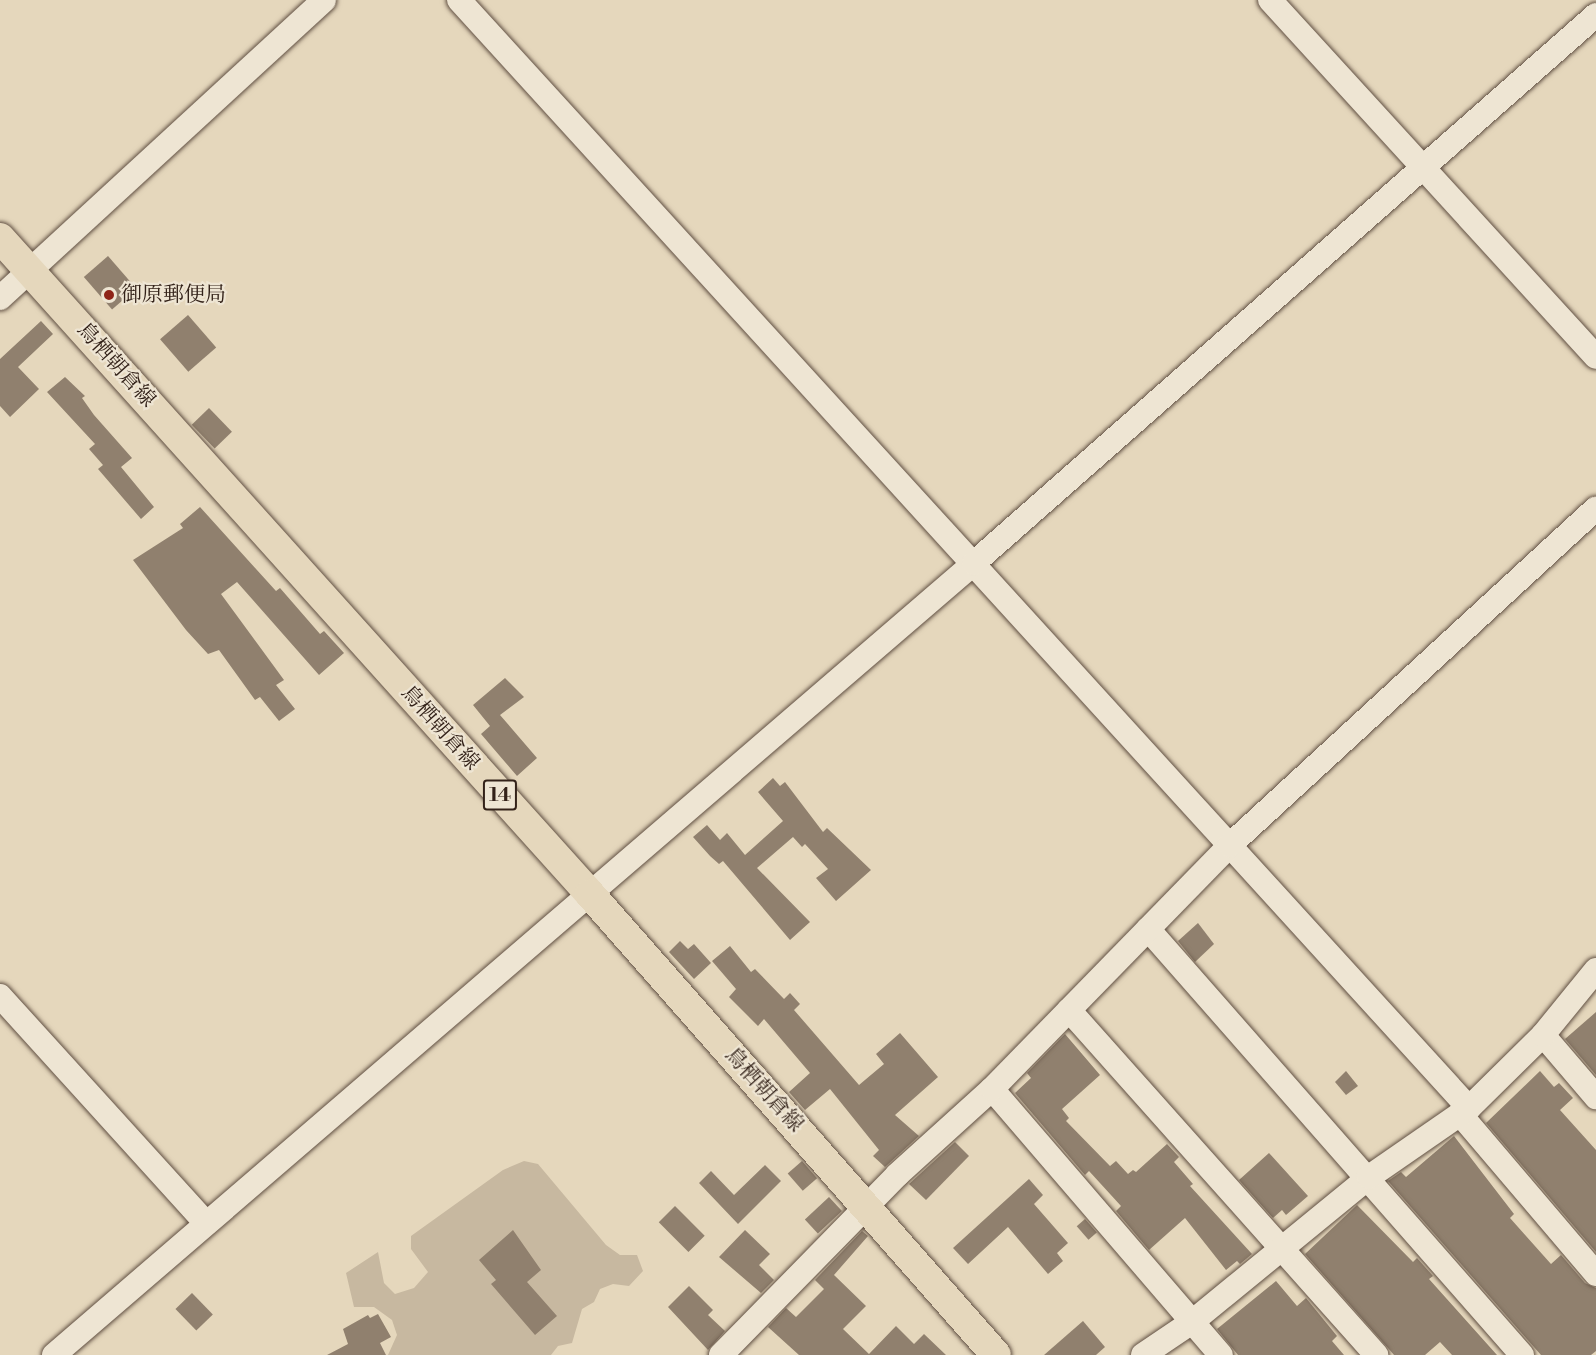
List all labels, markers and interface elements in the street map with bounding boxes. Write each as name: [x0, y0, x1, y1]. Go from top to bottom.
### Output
place label: 御原郵便局: [121, 282, 226, 308]
marker: 御原郵便局: [102, 288, 116, 302]
street label: 鳥栖朝倉線: [72, 318, 160, 412]
street label: 鳥栖朝倉線: [396, 681, 484, 775]
road number: 14: [482, 778, 518, 812]
street label: 鳥栖朝倉線: [720, 1043, 808, 1137]

